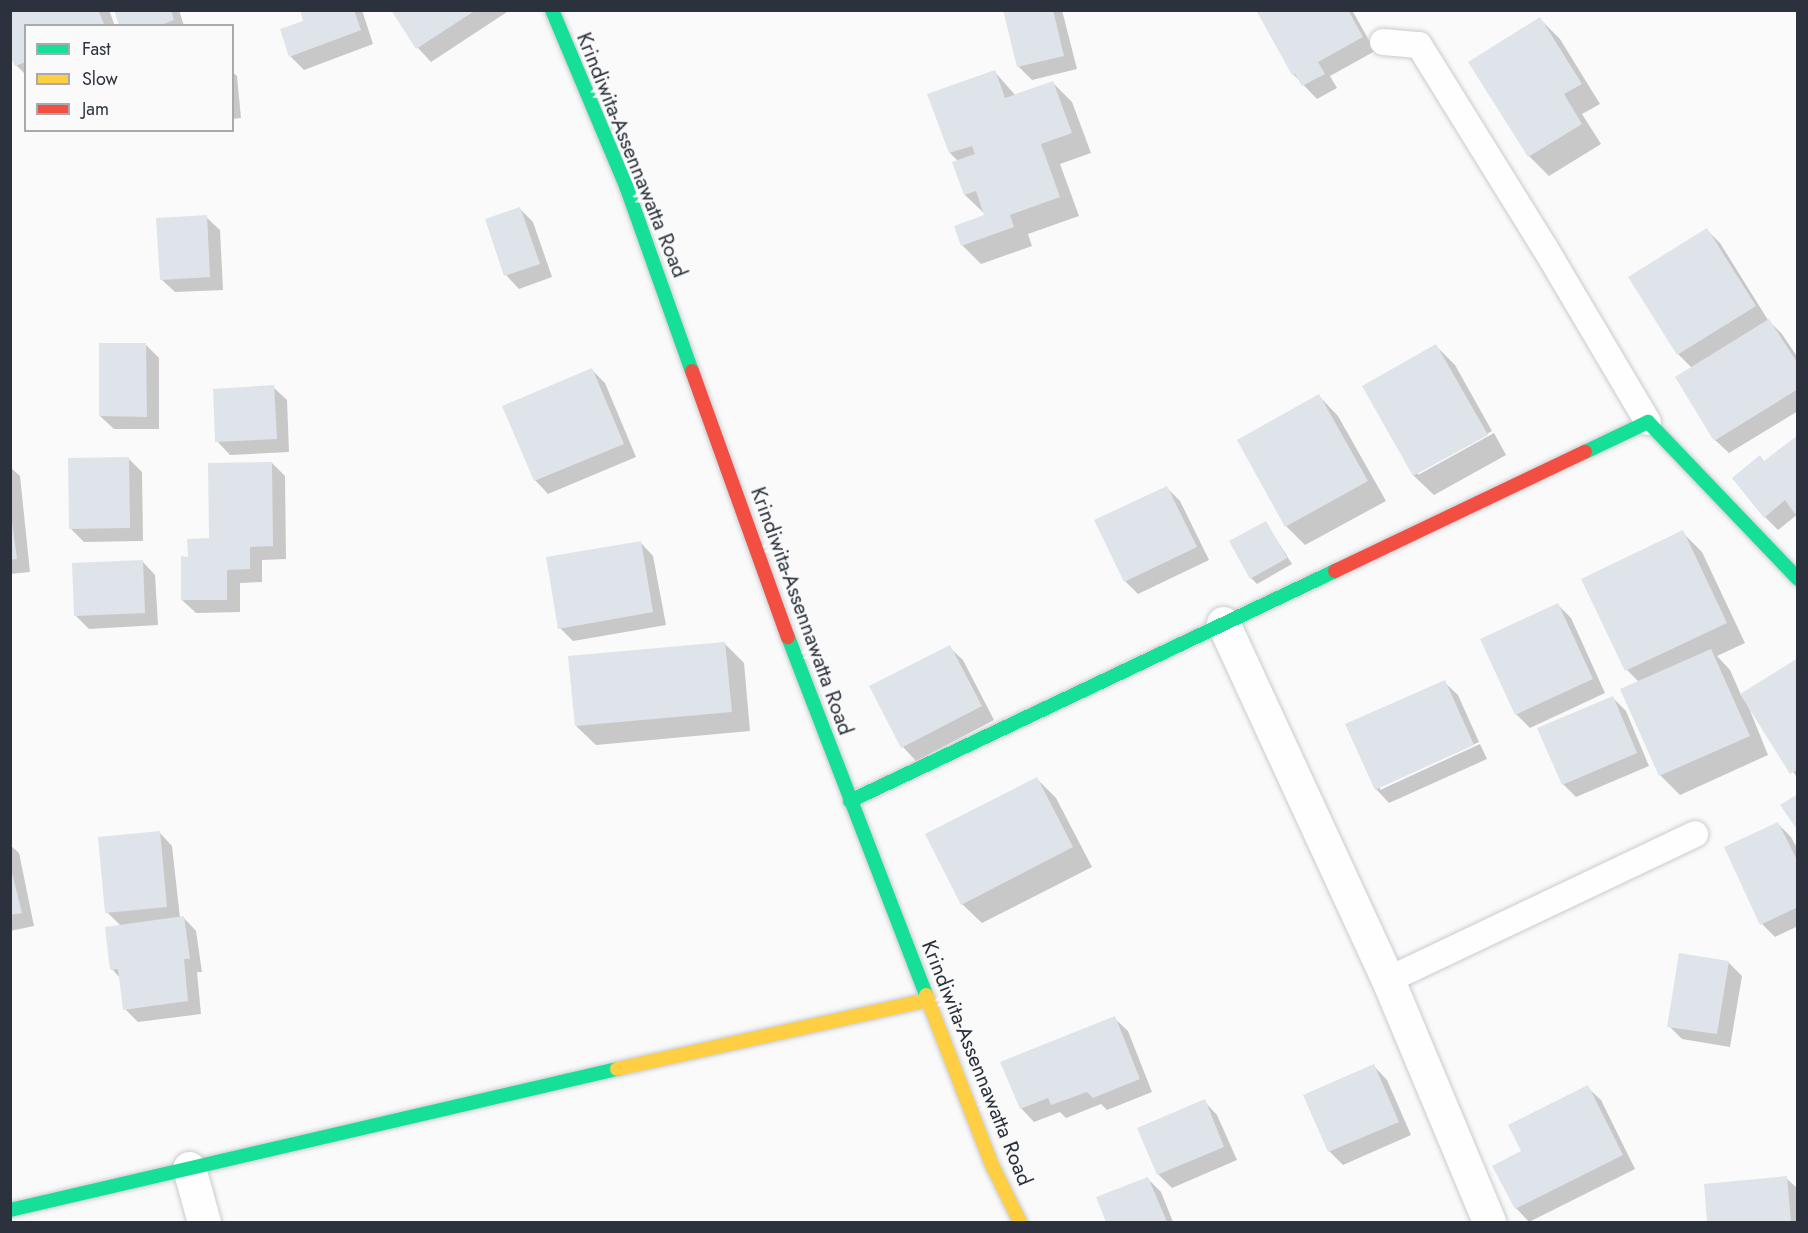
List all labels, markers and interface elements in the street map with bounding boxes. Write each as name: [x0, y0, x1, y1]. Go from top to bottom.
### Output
legend: [24, 24, 234, 132]
street label: Krindiwita-Assennawatta Road: [571, 29, 693, 281]
text: Fast: [82, 36, 111, 62]
text: Slow: [82, 66, 118, 92]
text: Jam: [82, 96, 109, 122]
street label: Krindiwita-Assennawatta Road: [745, 484, 859, 738]
street label: Krindiwita-Assennawatta Road: [916, 937, 1038, 1189]

